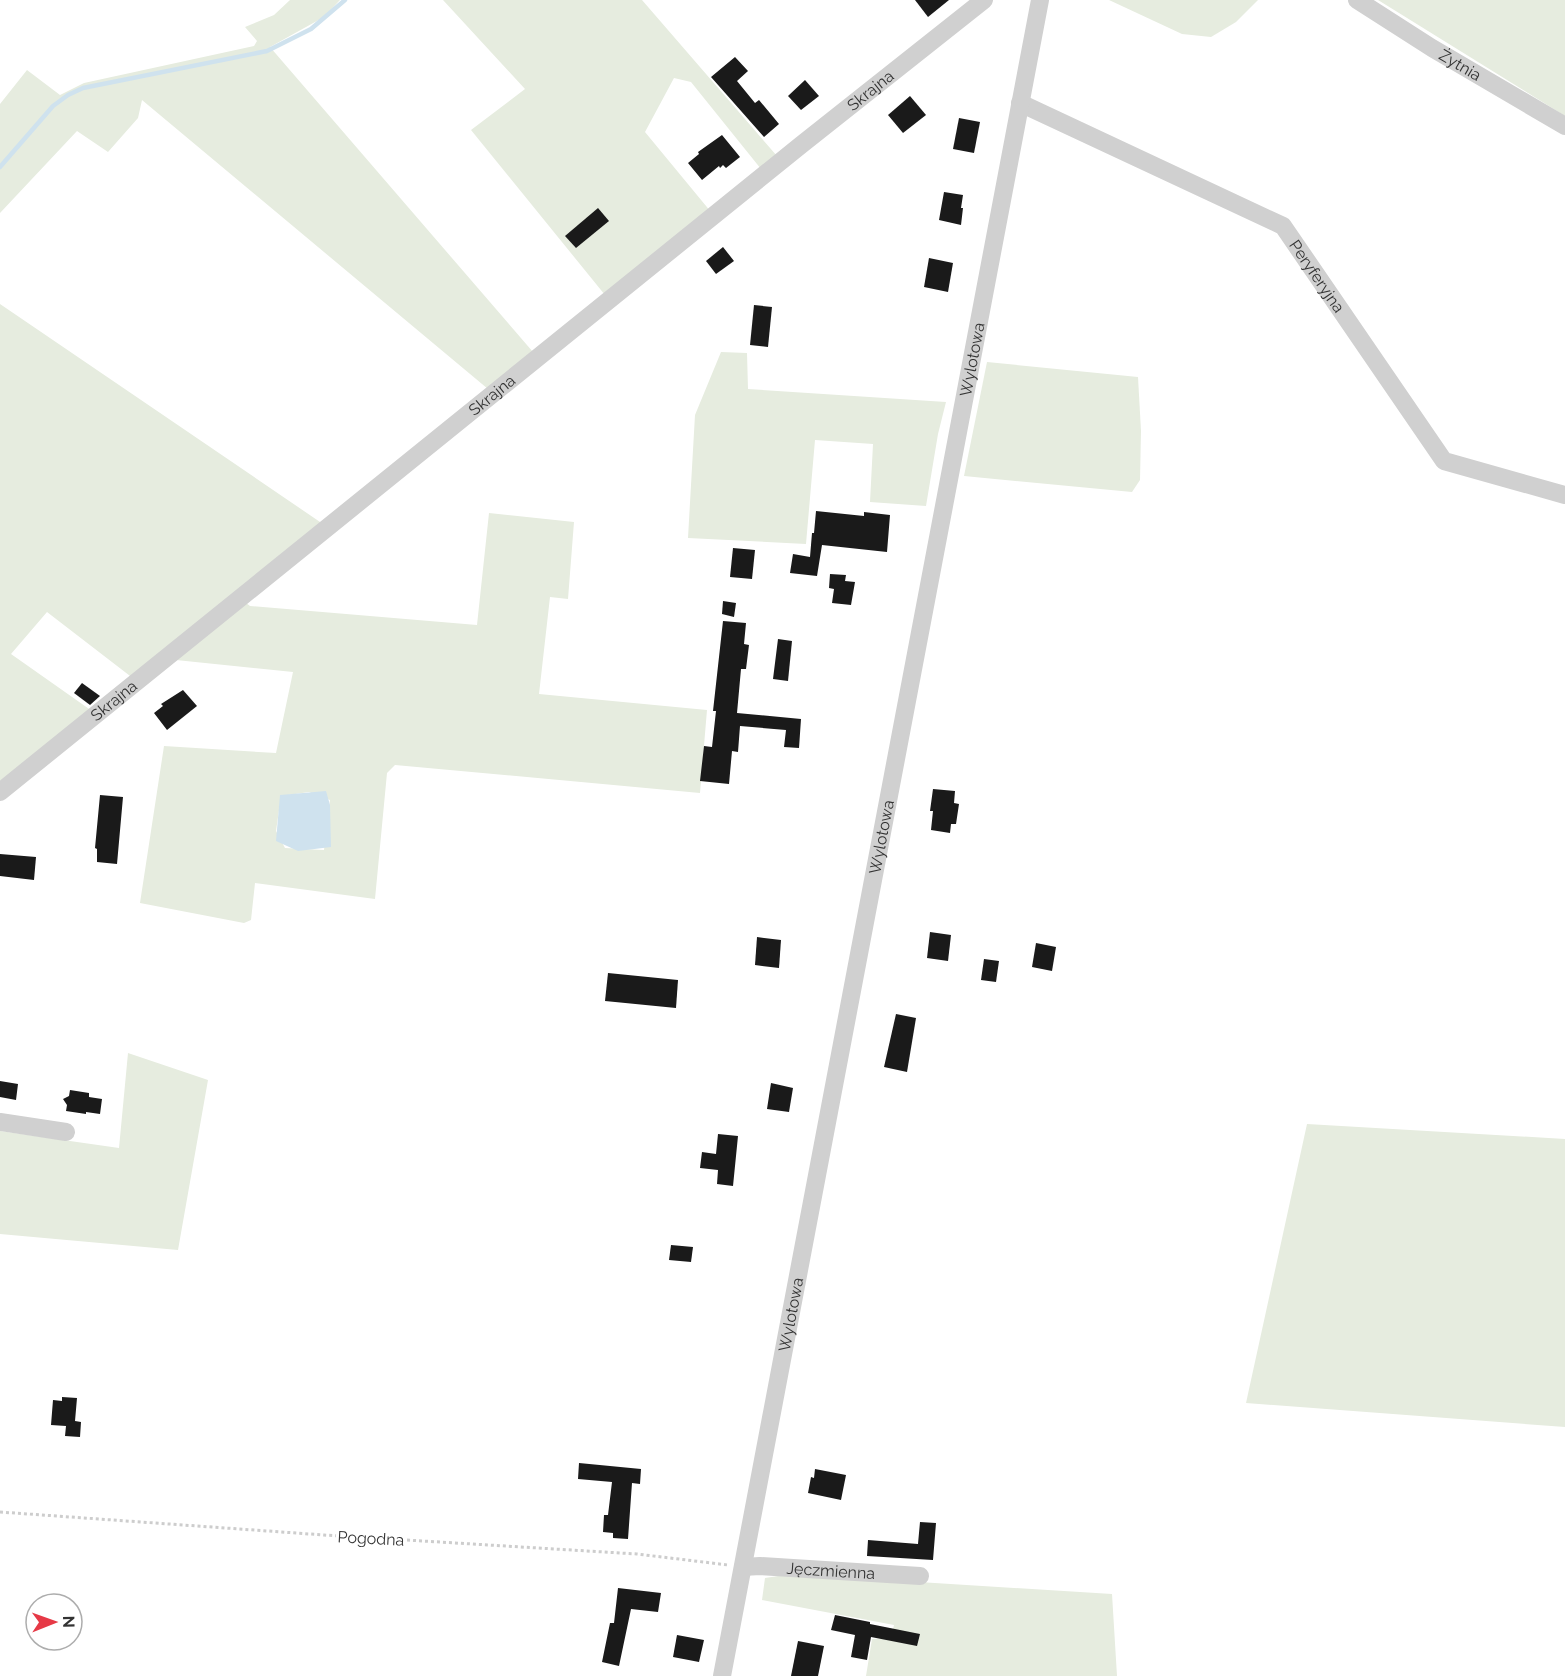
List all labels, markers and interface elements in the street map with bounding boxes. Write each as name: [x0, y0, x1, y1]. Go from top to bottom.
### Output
street label: Żytnia: [1436, 45, 1485, 85]
street label: Skrajna: [843, 66, 898, 115]
street label: Peryferyjna: [1285, 236, 1348, 316]
street label: Wylotowa: [956, 321, 989, 398]
street label: Skrajna: [465, 371, 519, 420]
street label: Skrajna: [87, 676, 141, 725]
street label: Wylotowa: [865, 798, 898, 876]
street label: Wylotowa: [775, 1276, 807, 1353]
street label: Pogodna: [337, 1527, 405, 1550]
street label: Jęczmienna: [786, 1559, 876, 1583]
north arrow: [24, 1592, 84, 1652]
text: N: [59, 1615, 78, 1628]

